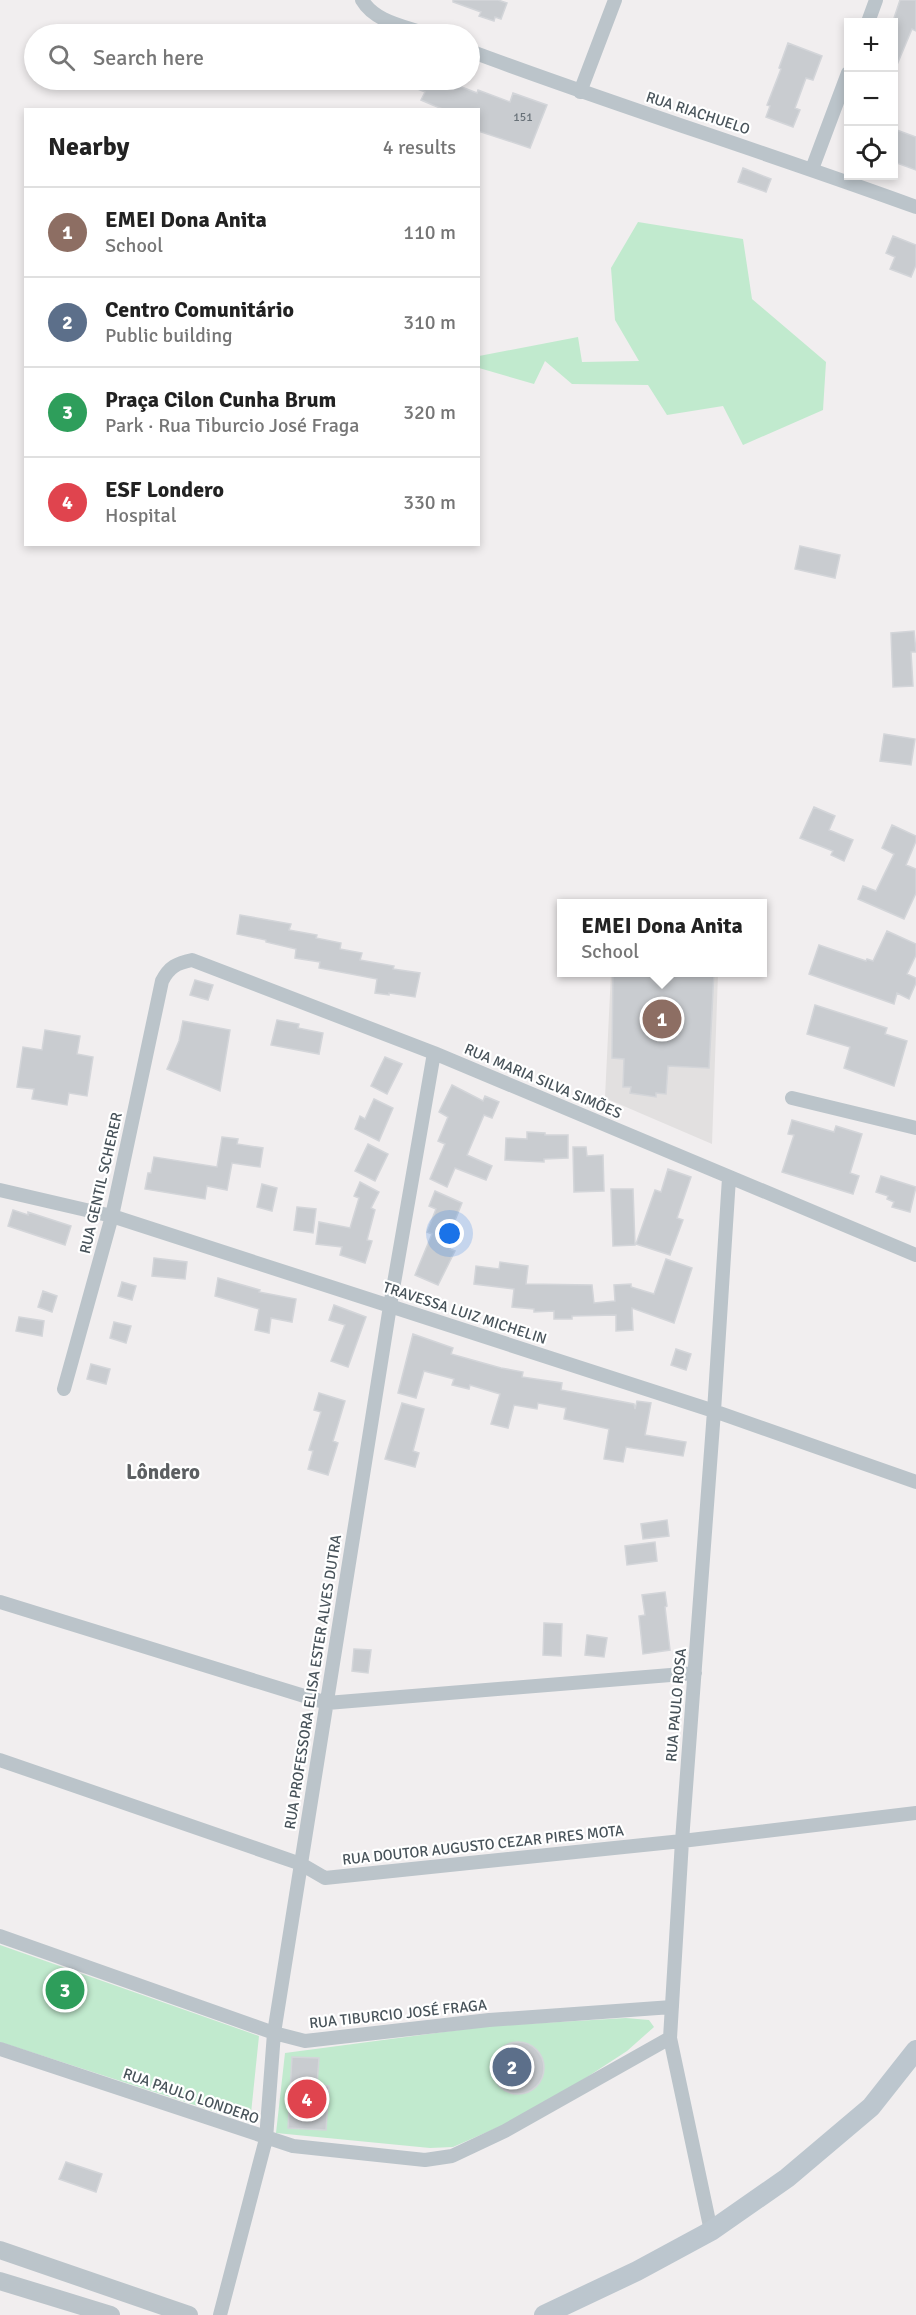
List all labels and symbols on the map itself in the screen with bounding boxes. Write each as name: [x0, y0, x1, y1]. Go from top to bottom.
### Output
street label: RUA RIACHUELO: [644, 88, 752, 138]
house number: 151: [513, 110, 533, 125]
pin: 1: [642, 996, 682, 1042]
street label: RUA MARIA SILVA SIMÕES: [462, 1039, 625, 1122]
street label: RUA GENTIL SCHERER: [76, 1111, 126, 1255]
your location: [435, 1219, 464, 1248]
street label: TRAVESSA LUIZ MICHELIN: [381, 1278, 549, 1348]
district label: Lôndero: [126, 1459, 200, 1485]
street label: RUA PROFESSORA ELISA ESTER ALVES DUTRA: [281, 1533, 345, 1831]
street label: RUA PAULO ROSA: [662, 1647, 690, 1763]
street label: RUA DOUTOR AUGUSTO CEZAR PIRES MOTA: [341, 1821, 625, 1869]
pin: 3: [46, 1968, 84, 2012]
street label: RUA TIBURCIO JOSÉ FRAGA: [308, 1995, 488, 2032]
pin: 2: [492, 2044, 532, 2090]
street label: RUA PAULO LONDERO: [121, 2064, 261, 2128]
pin: 4: [288, 2076, 326, 2122]

